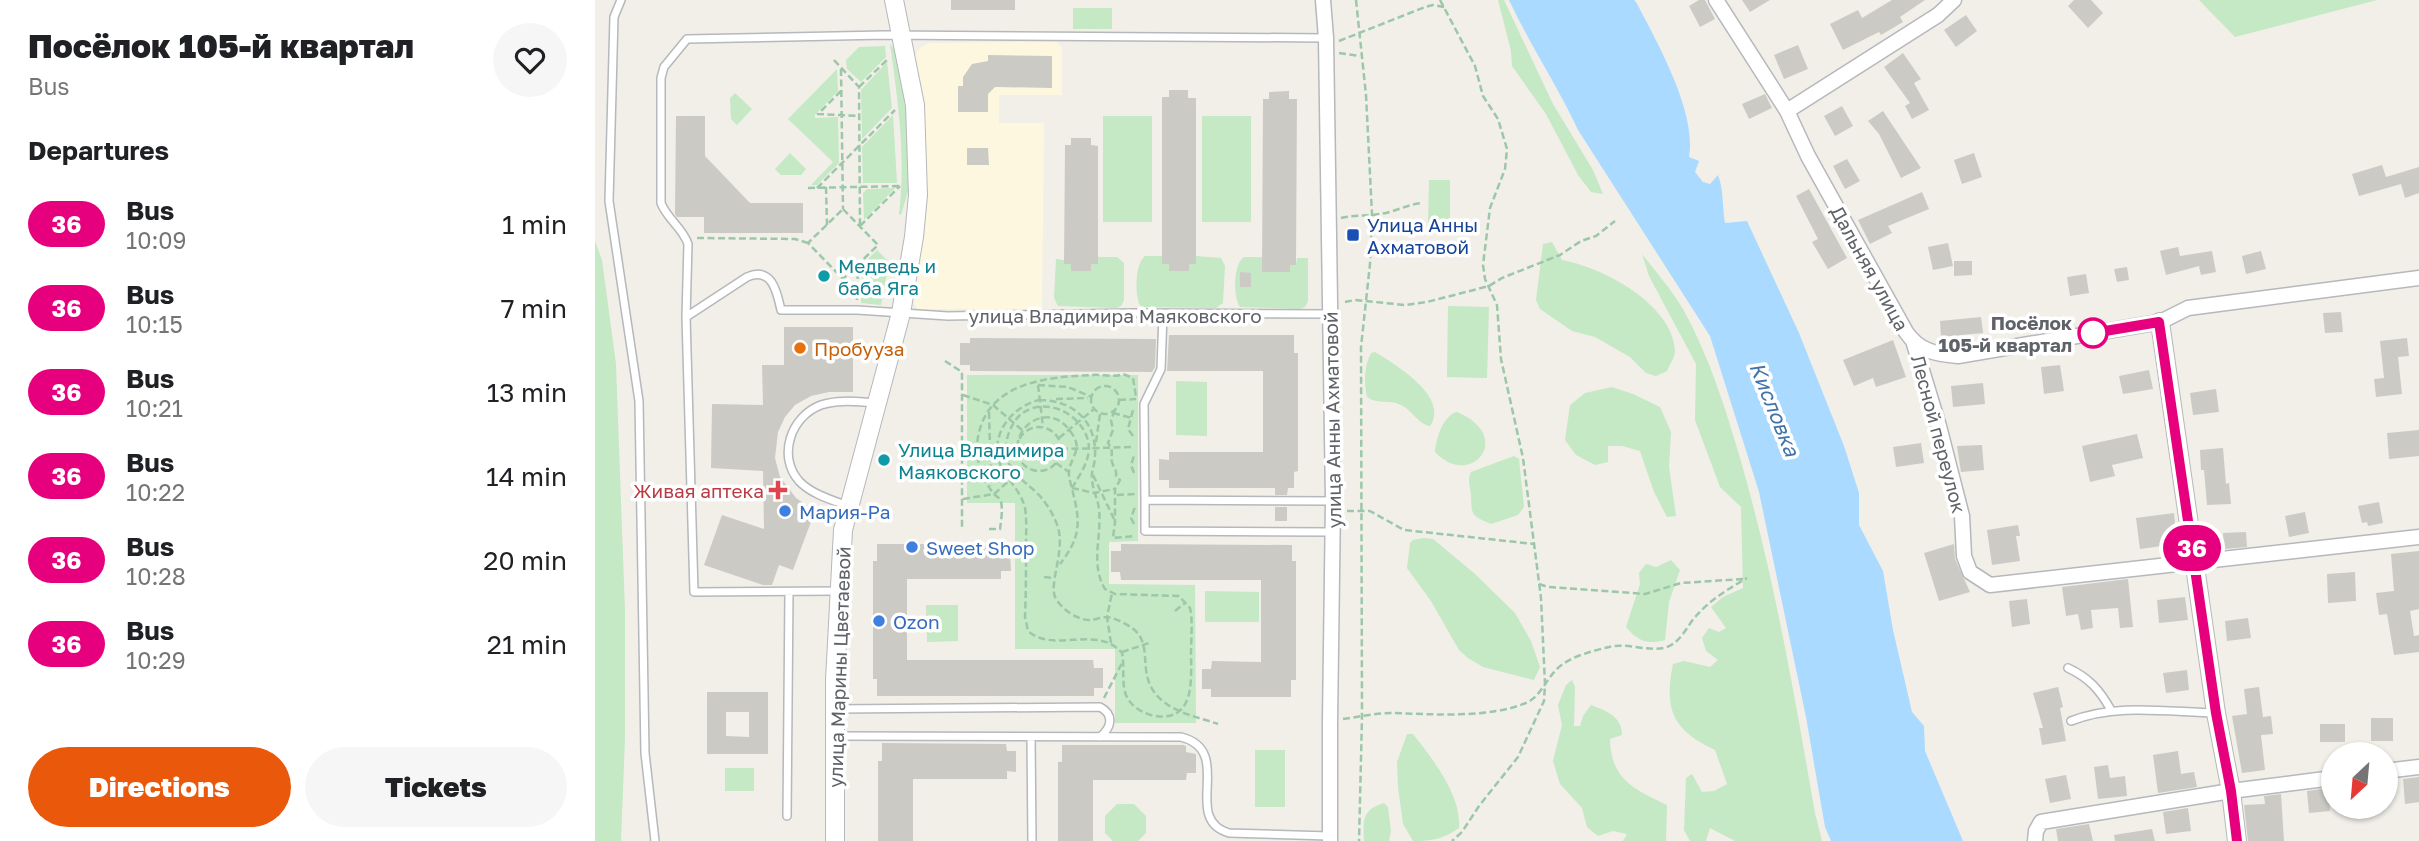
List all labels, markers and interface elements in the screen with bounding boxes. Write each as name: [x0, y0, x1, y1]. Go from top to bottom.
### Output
button: heart: [493, 23, 567, 97]
text: Посёлок 105-й квартал: [28, 26, 414, 65]
text: Bus: [28, 72, 70, 100]
text: Departures: [28, 135, 169, 166]
text: Bus: [126, 195, 174, 226]
street label: Дальняя улица: [1826, 201, 1914, 335]
text: 36: [52, 209, 81, 238]
text: 1 min: [502, 209, 567, 240]
place label: Улица Анны Ахматовой: [1367, 213, 1478, 258]
text: 10:09: [126, 226, 187, 254]
marker: Улица Анны Ахматовой: [1345, 227, 1361, 243]
place label: Медведь и баба Яга: [838, 254, 936, 299]
marker: Медведь и баба Яга: [816, 268, 832, 284]
text: Bus: [126, 279, 174, 310]
text: 36: [52, 293, 81, 322]
text: 7 min: [501, 293, 567, 324]
street label: улица Владимира Маяковского: [968, 304, 1262, 327]
text: 10:15: [126, 310, 183, 338]
street label: улица Анны Ахматовой: [1319, 311, 1345, 529]
place label: Посёлок 105-й квартал: [1938, 311, 2072, 356]
marker: Посёлок 105-й квартал: [2078, 318, 2108, 348]
place label: Пробууза: [814, 337, 904, 360]
marker: Пробууза: [792, 340, 808, 356]
street label: Лесной переулок: [1907, 352, 1971, 516]
water label: Кисловка: [1744, 358, 1806, 461]
text: Bus: [126, 363, 174, 394]
text: 36: [52, 377, 81, 406]
text: 13 min: [487, 377, 567, 408]
text: 10:21: [126, 394, 183, 422]
place label: Улица Владимира Маяковского: [898, 438, 1065, 483]
text: Bus: [126, 447, 174, 478]
marker: Улица Владимира Маяковского: [876, 452, 892, 468]
text: 36: [52, 461, 81, 490]
text: 14 min: [486, 461, 567, 492]
text: 10:22: [126, 478, 185, 506]
place label: Живая аптека: [633, 479, 764, 502]
marker: Живая аптека: [770, 482, 786, 498]
place label: Мария-Ра: [799, 500, 891, 523]
marker: Мария-Ра: [777, 503, 793, 519]
line badge: 36: [2161, 525, 2223, 571]
text: Bus: [126, 531, 174, 562]
text: 36: [2177, 533, 2207, 562]
place label: Sweet Shop: [926, 536, 1035, 559]
marker: Sweet Shop: [904, 539, 920, 555]
text: 36: [52, 545, 81, 574]
text: 20 min: [483, 545, 567, 576]
street label: улица Марины Цветаевой: [823, 546, 855, 788]
text: 10:28: [126, 562, 186, 590]
place label: Ozon: [893, 610, 940, 633]
marker: Ozon: [871, 613, 887, 629]
text: Bus: [126, 615, 174, 646]
text: 36: [52, 629, 81, 658]
text: 21 min: [487, 629, 567, 660]
text: 10:29: [126, 646, 186, 674]
north arrow: [2321, 742, 2397, 819]
map controls: [2321, 742, 2398, 819]
button: Directions: [28, 747, 291, 827]
button: Tickets: [305, 747, 567, 827]

